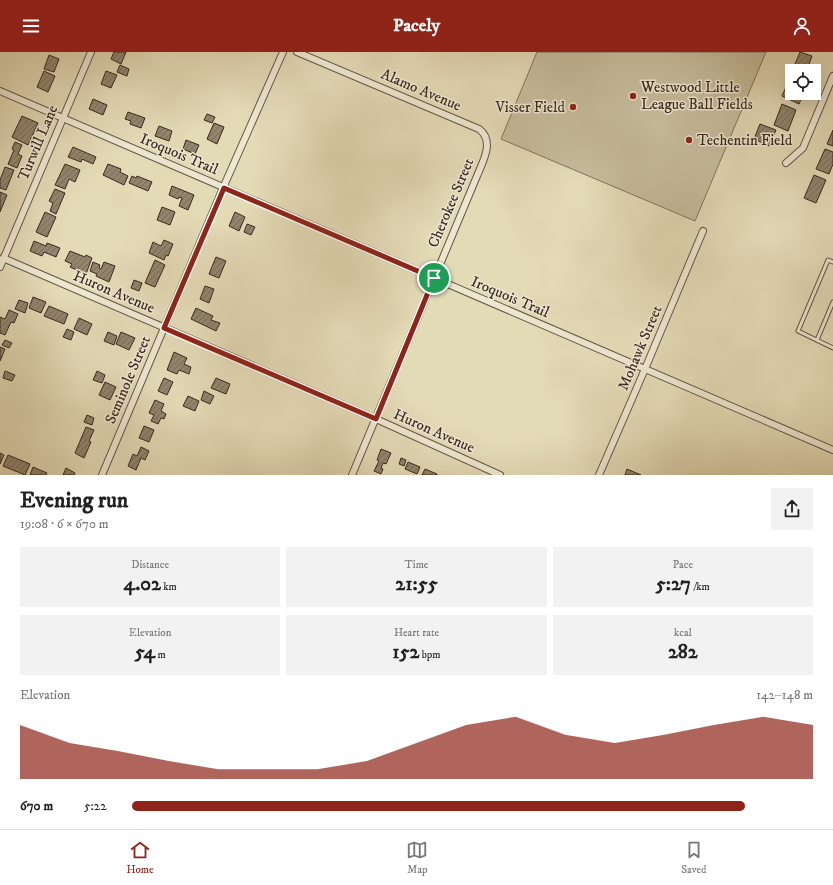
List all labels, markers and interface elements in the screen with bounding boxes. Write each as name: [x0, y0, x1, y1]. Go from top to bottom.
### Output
icon: menu: [20, 15, 42, 37]
text: Pacely: [393, 15, 440, 37]
icon: person: [791, 15, 813, 37]
map controls: [785, 64, 821, 100]
button: locate: [785, 64, 821, 100]
street label: Alamo Avenue: [378, 65, 464, 115]
place label: Westwood Little League Ball Fields: [640, 78, 753, 114]
marker: Westwood Little League Ball Fields: [628, 91, 638, 101]
place label: Visser Field: [494, 98, 566, 117]
street label: Turwill Lane: [14, 102, 62, 184]
marker: Visser Field: [568, 102, 578, 112]
street label: Iroquois Trail: [137, 129, 221, 179]
place label: Techentin Field: [697, 131, 793, 150]
marker: Techentin Field: [684, 135, 694, 145]
street label: Cherokee Street: [424, 155, 478, 251]
pin: [417, 261, 451, 295]
street label: Huron Avenue: [70, 266, 158, 318]
icon: arrive: [423, 267, 445, 289]
street label: Iroquois Trail: [468, 272, 552, 322]
street label: Mohawk Street: [614, 303, 666, 393]
street label: Seminole Street: [101, 333, 155, 427]
street label: Huron Avenue: [390, 405, 478, 457]
text: Evening run: [20, 487, 128, 514]
button: share: [771, 488, 813, 530]
text: 19:08 · 6 × 670 m: [20, 516, 109, 532]
text: Distance: [131, 558, 169, 572]
text: Time: [405, 558, 428, 572]
text: Pace: [673, 558, 693, 572]
text: 4.02: [123, 572, 161, 597]
text: 21:55: [395, 572, 438, 597]
text: 5:27: [656, 572, 691, 597]
text: km: [161, 580, 177, 594]
text: /km: [691, 580, 710, 594]
text: Elevation: [129, 626, 171, 640]
text: Heart rate: [394, 626, 439, 640]
text: kcal: [674, 626, 692, 640]
text: 54: [135, 640, 155, 665]
text: 152: [392, 640, 419, 665]
text: 282: [668, 640, 698, 665]
text: m: [155, 648, 166, 662]
text: bpm: [419, 648, 441, 662]
text: Elevation: [20, 687, 70, 703]
text: 142–148 m: [756, 687, 813, 703]
text: 670 m: [20, 798, 53, 814]
text: 5:22: [84, 798, 107, 814]
tab: Home: [126, 839, 154, 877]
tab: Map: [406, 839, 428, 877]
tab: Saved: [681, 839, 707, 877]

